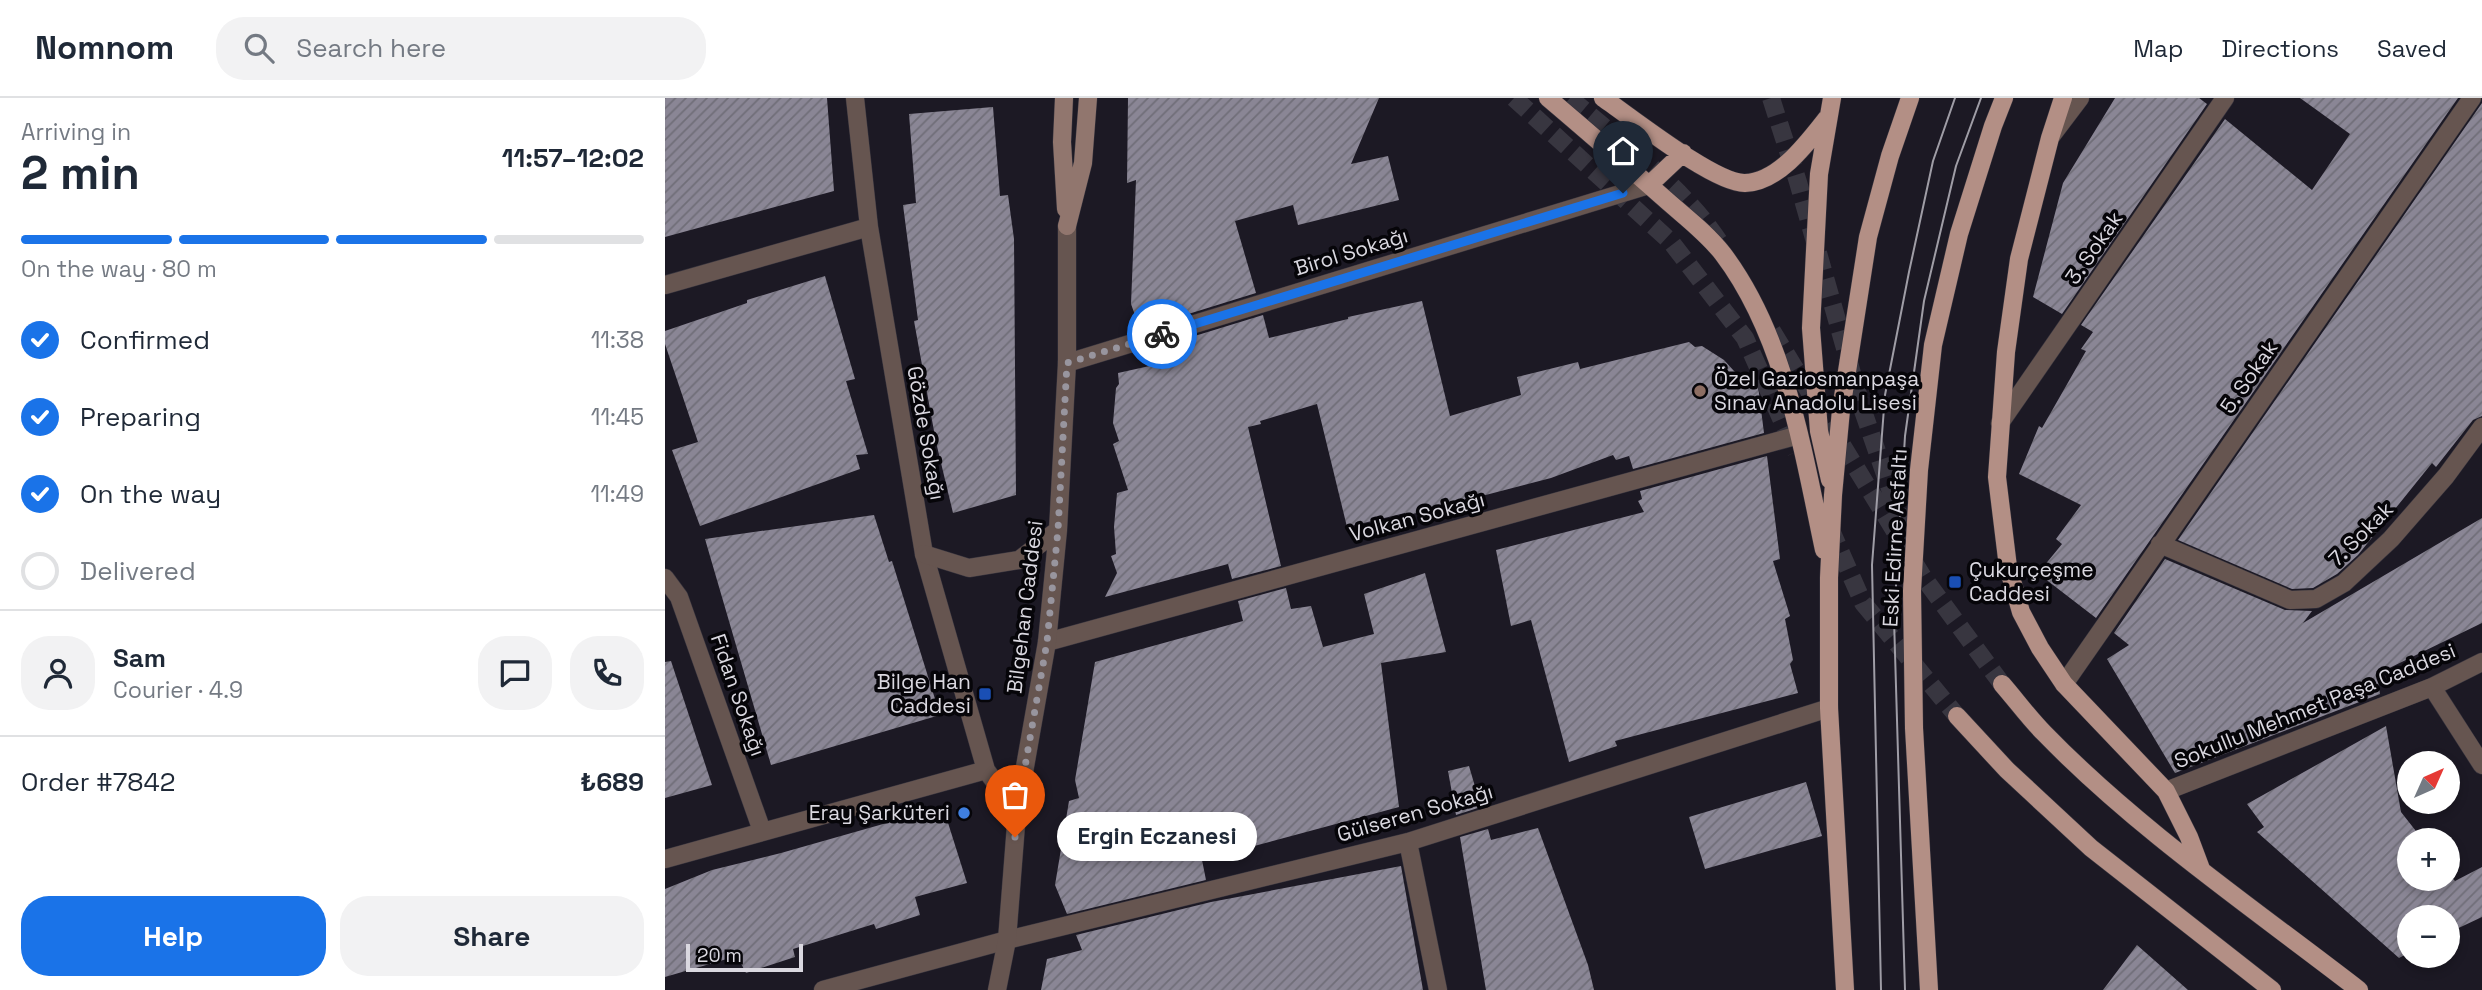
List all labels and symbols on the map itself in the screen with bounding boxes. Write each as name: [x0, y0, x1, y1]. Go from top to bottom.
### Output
pin: [1593, 121, 1653, 193]
street label: 3. Sokak: [2059, 206, 2128, 289]
street label: Birol Sokağı: [1291, 221, 1411, 282]
courier: [1127, 299, 1197, 369]
street label: 5. Sokak: [2214, 335, 2283, 418]
street label: Gözde Sokağı: [901, 364, 952, 502]
place label: Özel Gaziosmanpaşa Sınav Anadolu Lisesi: [1714, 365, 1919, 416]
marker: Özel Gaziosmanpaşa Sınav Anadolu Lisesi: [1692, 383, 1708, 399]
street label: Eski Edirne Asfaltı: [1876, 448, 1913, 628]
street label: Volkan Sokağı: [1346, 485, 1488, 548]
street label: 7. Sokak: [2323, 496, 2399, 572]
street label: Bilgehan Caddesi: [1000, 519, 1049, 695]
place label: Çukurçeşme Caddesi: [1969, 556, 2094, 607]
marker: Çukurçeşme Caddesi: [1947, 574, 1963, 590]
street label: Fidan Sokağı: [705, 630, 772, 760]
street label: Sokullu Mehmet Paşa Caddesi: [2170, 637, 2459, 774]
place label: Bilge Han Caddesi: [877, 668, 971, 719]
marker: Bilge Han Caddesi: [977, 686, 993, 702]
north arrow: [2397, 751, 2461, 814]
pin: [985, 765, 1045, 837]
street label: Gülseren Sokağı: [1334, 777, 1496, 848]
place label: Eray Şarküteri: [809, 799, 950, 826]
marker: Eray Şarküteri: [956, 805, 972, 821]
callout: Ergin Eczanesi: [1057, 812, 1257, 862]
scale bar: [686, 941, 803, 973]

